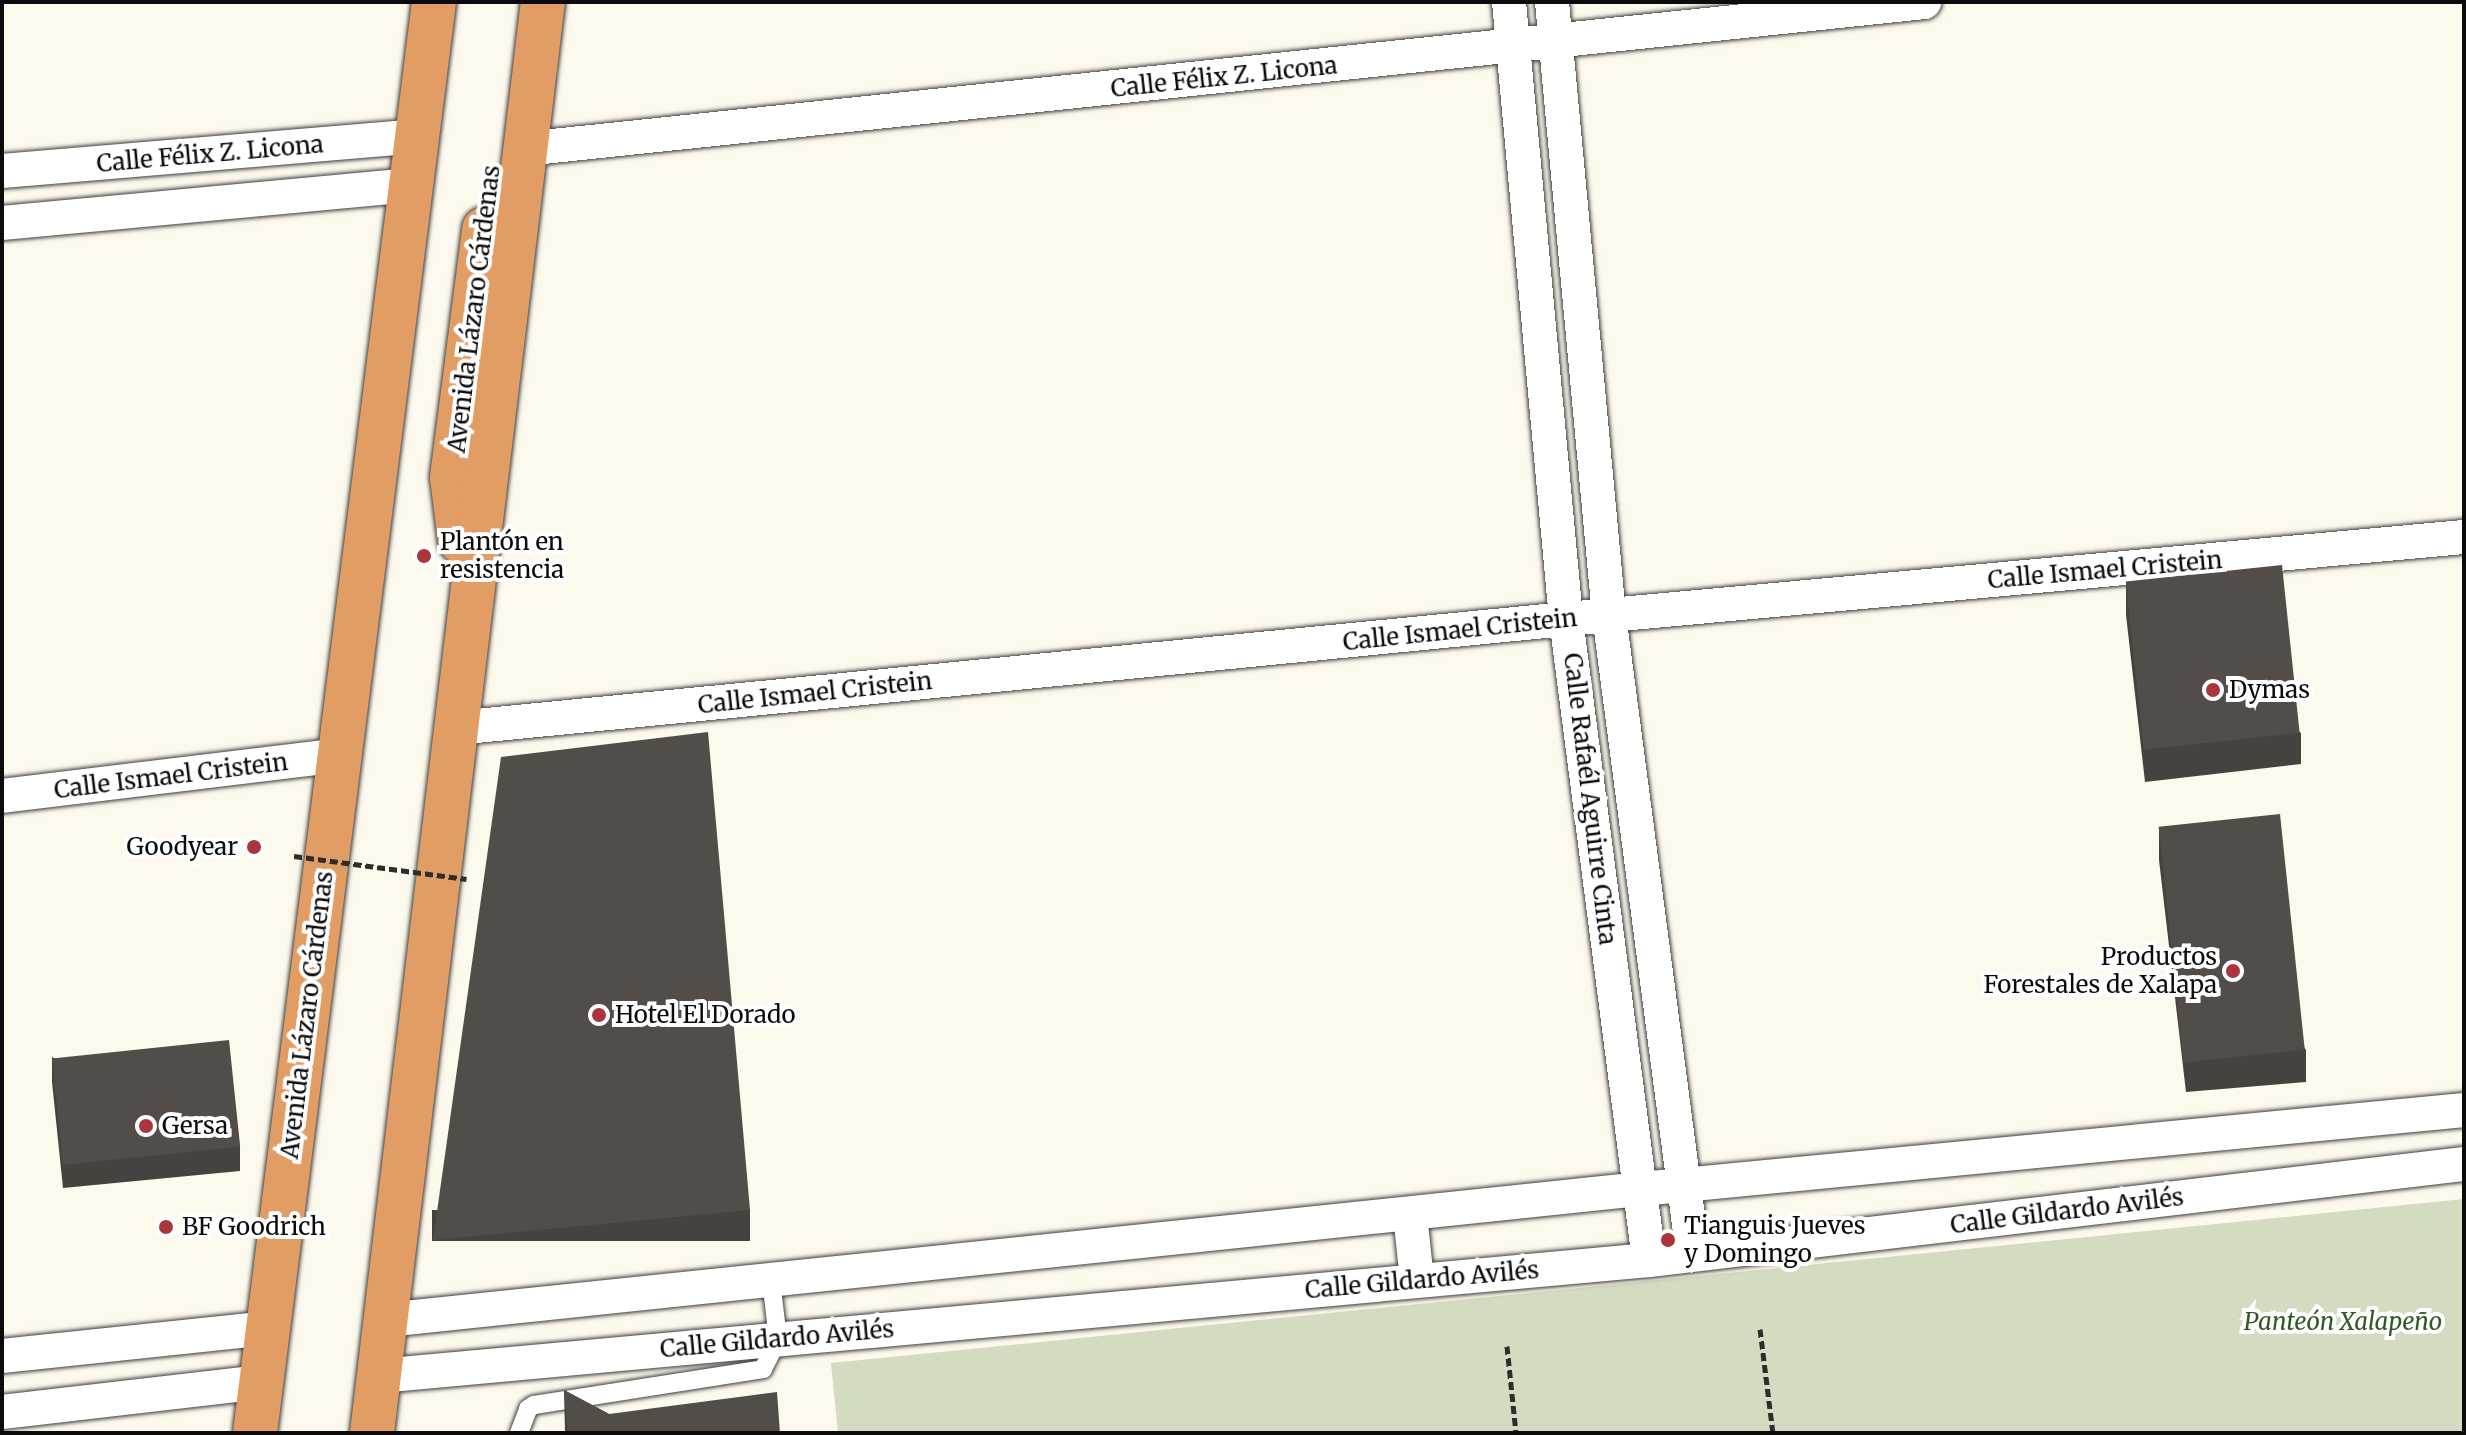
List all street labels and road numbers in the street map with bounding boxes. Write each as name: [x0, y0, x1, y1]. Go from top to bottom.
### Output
street label: Calle Félix Z. Licona: [1109, 51, 1339, 103]
street label: Calle Félix Z. Licona: [95, 130, 325, 178]
street label: Avenida Lázaro Cárdenas: [442, 164, 506, 454]
street label: Calle Ismael Cristein: [1986, 545, 2224, 595]
street label: Calle Ismael Cristein: [1341, 603, 1579, 657]
street label: Calle Rafaél Aguirre Cinta: [1558, 651, 1622, 947]
street label: Calle Ismael Cristein: [696, 666, 934, 720]
street label: Calle Ismael Cristein: [52, 747, 290, 805]
street label: Avenida Lázaro Cárdenas: [275, 870, 339, 1160]
street label: Calle Gildardo Avilés: [1949, 1182, 2185, 1240]
street label: Calle Gildardo Avilés: [1304, 1255, 1540, 1305]
street label: Calle Gildardo Avilés: [659, 1314, 895, 1364]

